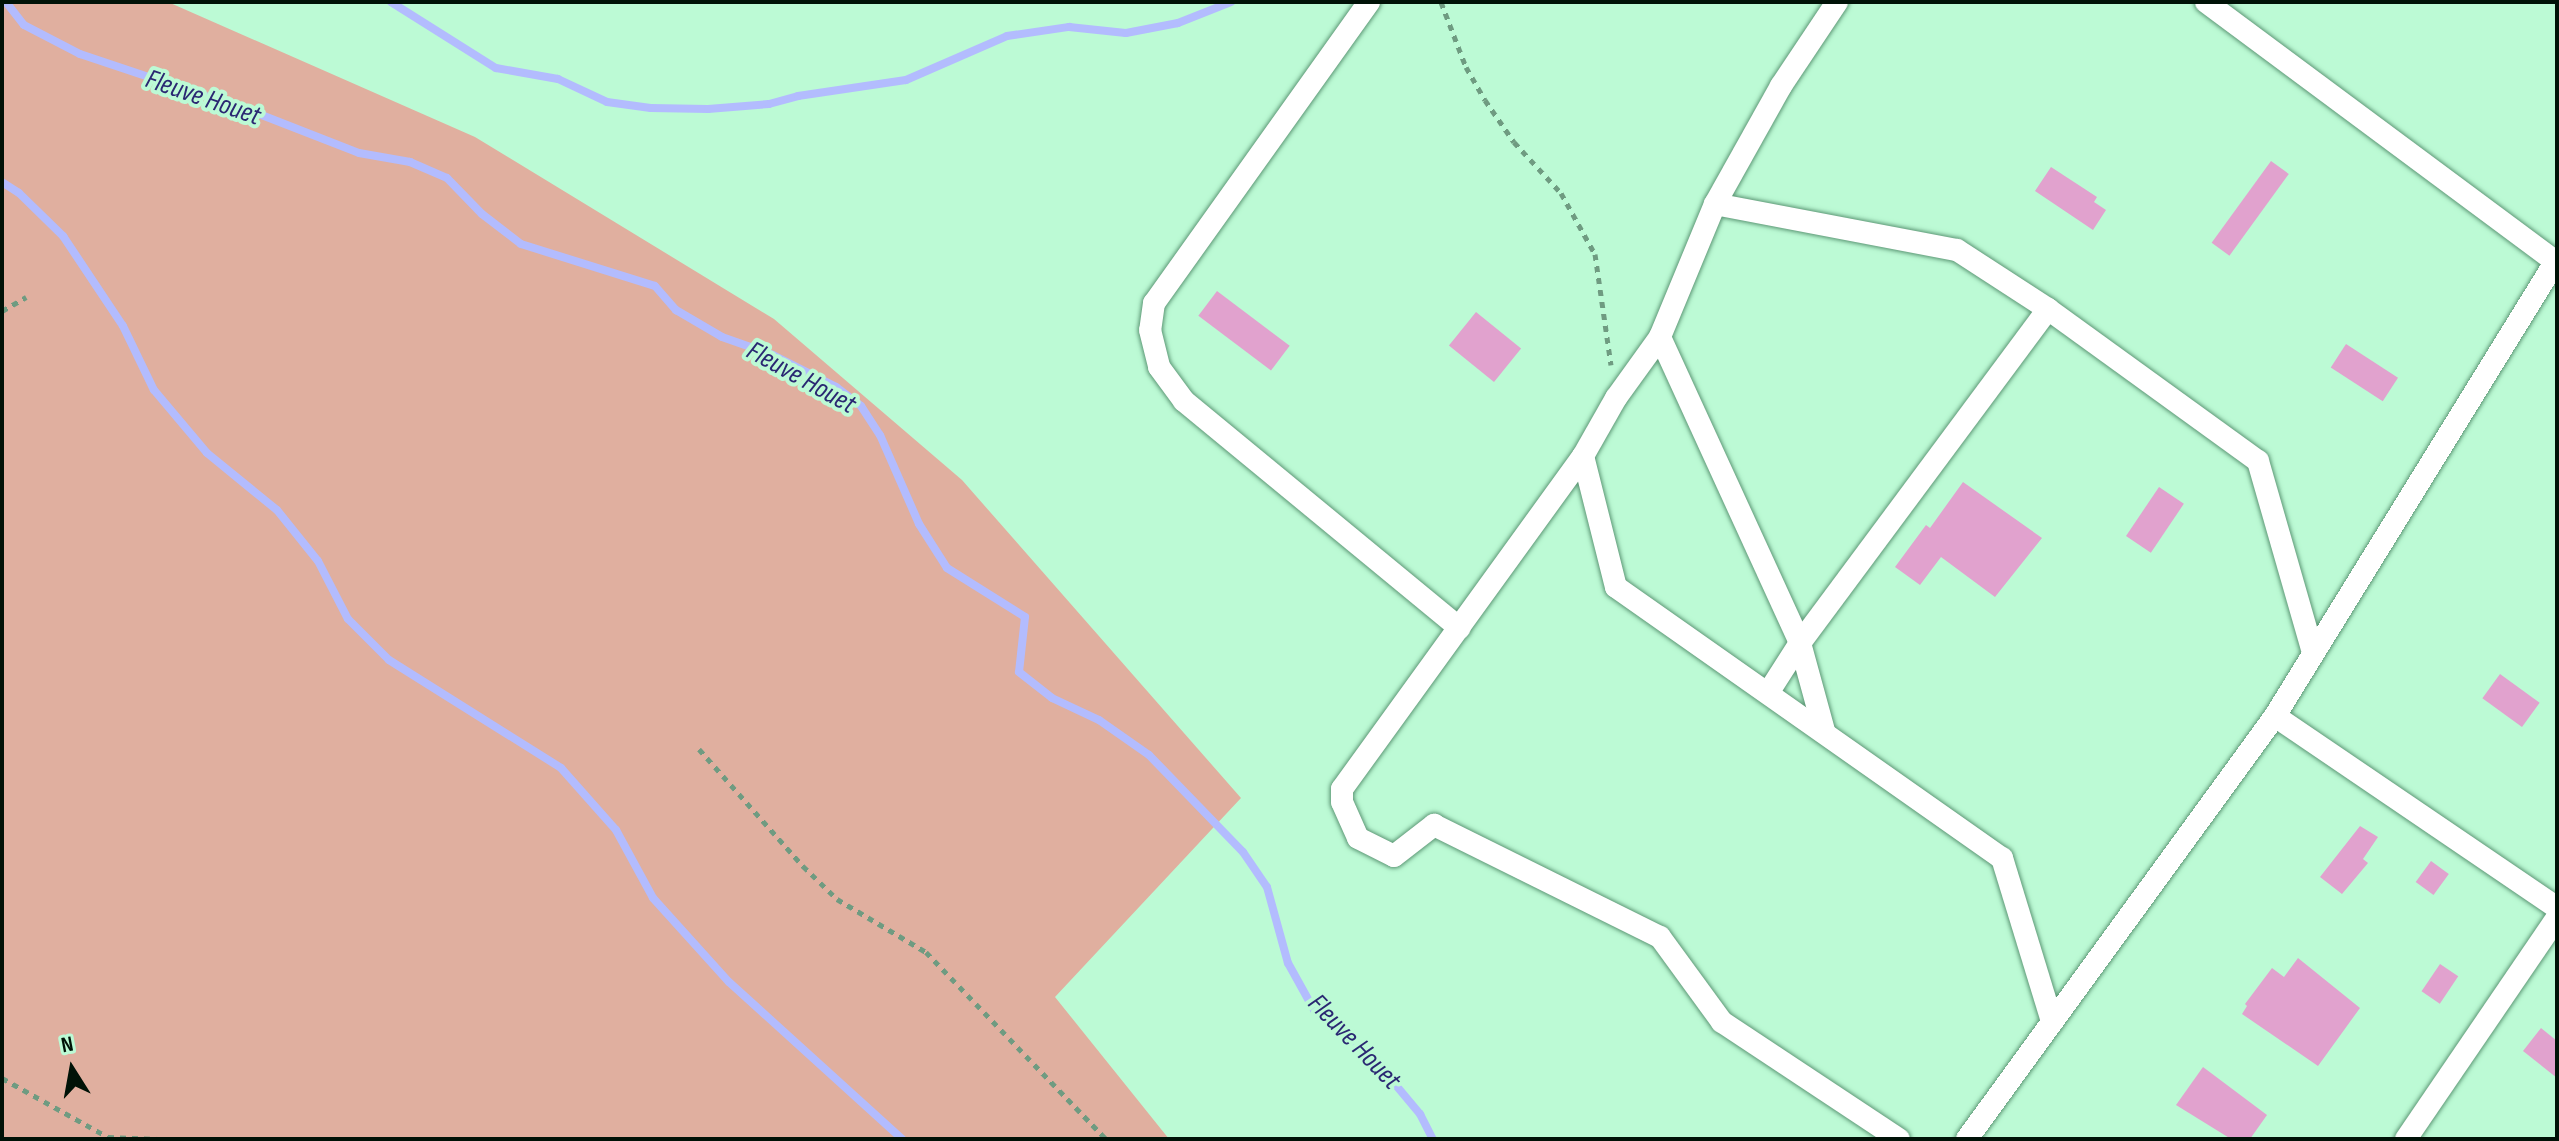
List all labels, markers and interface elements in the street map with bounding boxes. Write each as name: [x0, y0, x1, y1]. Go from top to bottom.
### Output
water label: Fleuve Houet: [141, 63, 265, 133]
water label: Fleuve Houet: [741, 334, 861, 422]
water label: Fleuve Houet: [1300, 987, 1408, 1097]
north arrow: [32, 1029, 112, 1109]
text: N: [59, 1031, 76, 1059]

